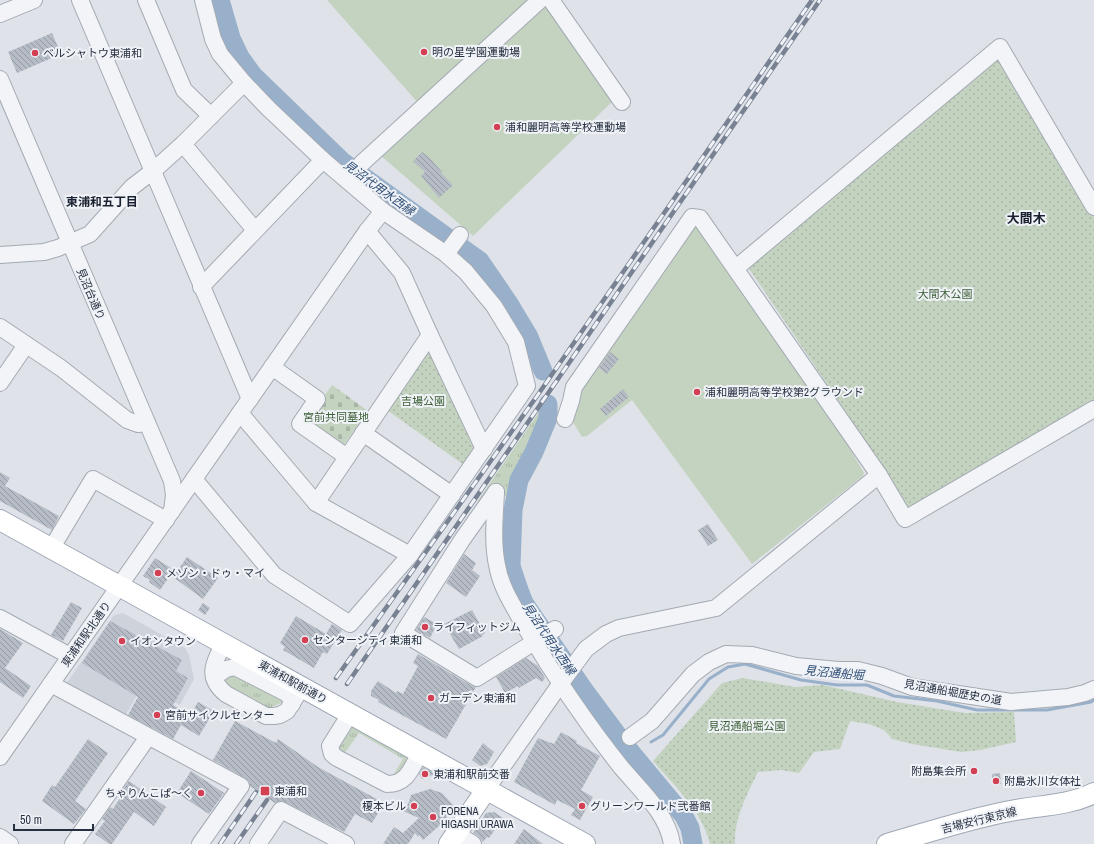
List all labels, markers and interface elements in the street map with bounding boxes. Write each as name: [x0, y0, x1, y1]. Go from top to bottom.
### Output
place label: 明の星学園運動場: [432, 45, 520, 59]
place label: ベルシャトウ東浦和: [43, 46, 142, 60]
marker: 明の星学園運動場: [419, 47, 429, 57]
marker: ベルシャトウ東浦和: [30, 48, 40, 58]
place label: 浦和麗明高等学校運動場: [505, 120, 626, 134]
marker: 浦和麗明高等学校運動場: [492, 122, 502, 132]
water label: 見沼代用水西縁: [340, 157, 419, 220]
district label: 東浦和五丁目: [66, 194, 138, 210]
district label: 大間木: [1006, 210, 1046, 227]
street label: 見沼台通り: [74, 266, 108, 322]
park label: 大間木公園: [918, 287, 973, 301]
place label: 浦和麗明高等学校第2グラウンド: [705, 385, 864, 399]
marker: 浦和麗明高等学校第2グラウンド: [692, 387, 702, 397]
park label: 吉場公園: [401, 394, 445, 408]
park label: 宮前共同墓地: [303, 410, 369, 424]
place label: メゾン・ドゥ・マイ: [166, 566, 265, 580]
marker: メゾン・ドゥ・マイ: [153, 568, 163, 578]
street label: 東浦和駅北通り: [58, 598, 114, 670]
water label: 見沼代用水西縁: [519, 600, 580, 680]
place label: ライフィットジム: [433, 620, 521, 634]
marker: ライフィットジム: [420, 622, 430, 632]
place label: センターシティ東浦和: [313, 633, 422, 647]
place label: イオンタウン: [130, 634, 196, 648]
marker: センターシティ東浦和: [300, 635, 310, 645]
marker: イオンタウン: [117, 636, 127, 646]
street label: 東浦和駅前通り: [256, 657, 330, 707]
water label: 見沼通船堀: [803, 662, 867, 684]
street label: 見沼通船堀歴史の道: [903, 677, 1003, 707]
place label: ガーデン東浦和: [439, 691, 516, 705]
marker: ガーデン東浦和: [426, 693, 436, 703]
place label: 宮前サイクルセンター: [165, 708, 274, 722]
marker: 宮前サイクルセンター: [152, 710, 162, 720]
park label: 見沼通船堀公園: [709, 719, 786, 733]
place label: 附島集会所: [911, 764, 967, 778]
marker: 附島集会所: [969, 766, 979, 776]
place label: 東浦和駅前交番: [433, 767, 510, 781]
marker: 東浦和駅前交番: [420, 769, 430, 779]
place label: 附島氷川女体社: [1004, 774, 1081, 788]
marker: 附島氷川女体社: [991, 776, 1001, 786]
place label: 東浦和: [274, 784, 307, 798]
marker: 東浦和: [259, 785, 271, 797]
place label: ちゃりんこぱ～く: [105, 786, 193, 800]
marker: ちゃりんこぱ～く: [196, 788, 206, 798]
place label: 榎本ビル: [362, 799, 406, 813]
place label: グリーンワールド弐番館: [590, 799, 710, 813]
marker: 榎本ビル: [409, 801, 419, 811]
marker: グリーンワールド弐番館: [577, 801, 587, 811]
place label: FORENA HIGASHI URAWA: [441, 804, 514, 831]
street label: 吉場安行東京線: [940, 804, 1018, 836]
scale bar: [14, 806, 93, 832]
text: 50 m: [20, 812, 42, 828]
marker: FORENA HIGASHI URAWA: [428, 812, 438, 822]

